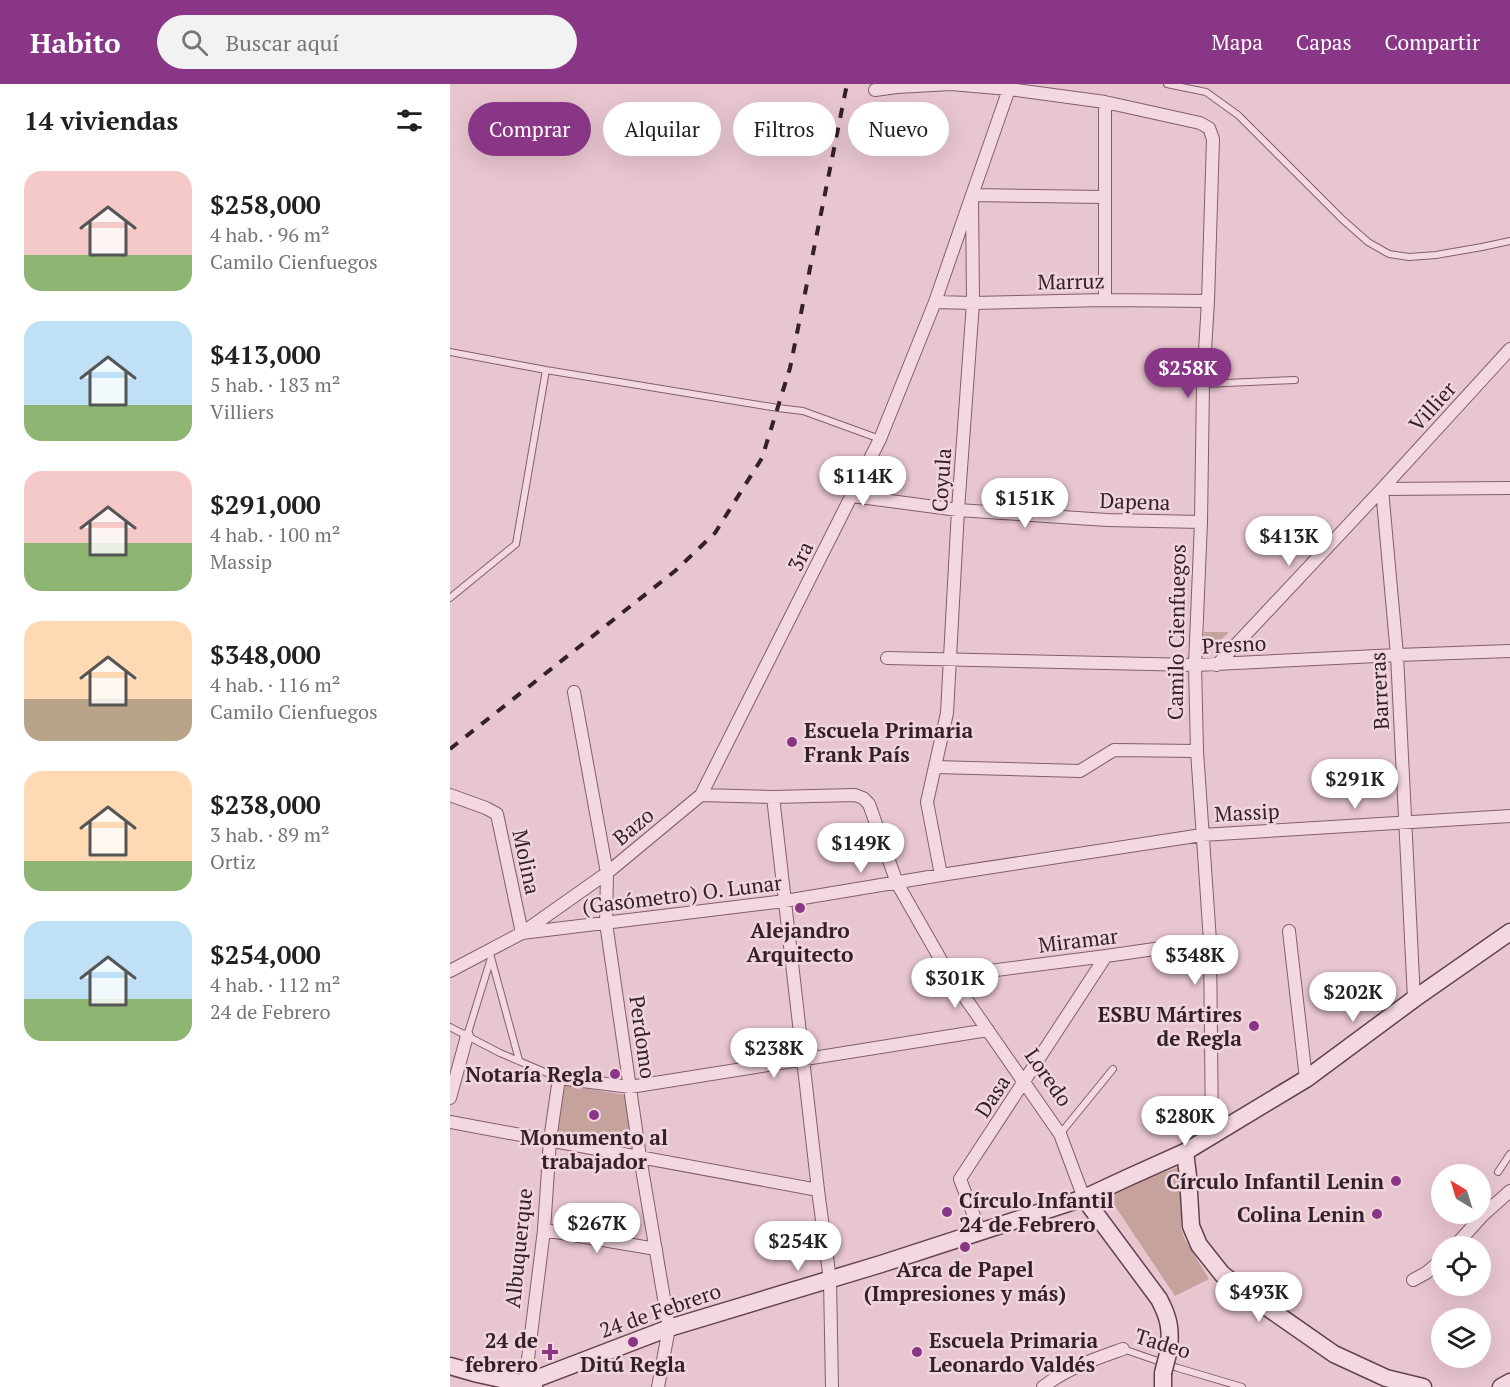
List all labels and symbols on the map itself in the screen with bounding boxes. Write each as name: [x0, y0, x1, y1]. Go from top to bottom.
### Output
street label: Marruz: [1037, 266, 1105, 296]
pin: $258K: [1146, 348, 1230, 399]
street label: Villier: [1402, 375, 1462, 437]
street label: Coyula: [925, 447, 957, 513]
pin: $114K: [821, 456, 905, 507]
pin: $151K: [983, 478, 1067, 529]
street label: Dapena: [1099, 486, 1171, 516]
pin: $413K: [1247, 516, 1331, 567]
street label: 3ra: [781, 536, 819, 576]
street label: Camilo Cienfuegos: [1160, 544, 1192, 720]
street label: Presno: [1201, 628, 1267, 660]
street label: Barreras: [1363, 651, 1395, 731]
place label: Escuela Primaria Frank País: [804, 716, 973, 768]
marker: Escuela Primaria Frank País: [785, 735, 799, 749]
pin: $291K: [1313, 759, 1397, 810]
street label: Massip: [1214, 796, 1280, 828]
street label: Bazo: [607, 801, 659, 851]
pin: $149K: [819, 823, 903, 874]
street label: Molina: [506, 827, 548, 897]
street label: (Gasómetro) O. Lunar: [580, 868, 784, 920]
marker: Alejandro Arquitecto: [793, 901, 807, 915]
place label: Alejandro Arquitecto: [746, 916, 854, 968]
street label: Miramar: [1037, 921, 1119, 959]
pin: $348K: [1153, 935, 1237, 986]
pin: $301K: [913, 958, 997, 1009]
pin: $202K: [1311, 972, 1395, 1023]
street label: Perdomo: [623, 994, 663, 1080]
place label: ESBU Mártires de Regla: [1098, 1000, 1242, 1052]
marker: ESBU Mártires de Regla: [1247, 1019, 1261, 1033]
pin: $238K: [732, 1028, 816, 1079]
street label: Loredo: [1019, 1042, 1079, 1112]
place label: Notaría Regla: [465, 1060, 603, 1088]
marker: Notaría Regla: [608, 1067, 622, 1081]
street label: Dasa: [968, 1069, 1016, 1123]
pin: $280K: [1143, 1096, 1227, 1147]
marker: Monumento al trabajador: [587, 1108, 601, 1122]
place label: Monumento al trabajador: [520, 1123, 668, 1175]
north arrow: [1431, 1164, 1491, 1224]
place label: Círculo Infantil Lenin: [1166, 1167, 1384, 1195]
marker: Círculo Infantil Lenin: [1389, 1174, 1403, 1188]
place label: Círculo Infantil 24 de Febrero: [959, 1186, 1114, 1238]
street label: Albuquerque: [498, 1187, 538, 1309]
place label: Colina Lenin: [1237, 1200, 1365, 1228]
pin: $267K: [555, 1203, 639, 1254]
marker: Círculo Infantil 24 de Febrero: [940, 1205, 954, 1219]
marker: Colina Lenin: [1370, 1207, 1384, 1221]
pin: $254K: [756, 1221, 840, 1272]
marker: Arca de Papel (Impresiones y más): [958, 1240, 972, 1254]
place label: Arca de Papel (Impresiones y más): [864, 1255, 1066, 1307]
pin: $493K: [1217, 1272, 1301, 1323]
street label: 24 de Febrero: [596, 1276, 724, 1344]
street label: Tadeo: [1132, 1321, 1194, 1365]
place label: 24 de febrero: [465, 1326, 538, 1378]
place label: Escuela Primaria Leonardo Valdés: [929, 1326, 1098, 1378]
marker: Ditú Regla: [626, 1335, 640, 1349]
marker: 24 de febrero: [543, 1345, 557, 1359]
marker: Escuela Primaria Leonardo Valdés: [910, 1345, 924, 1359]
place label: Ditú Regla: [580, 1350, 686, 1378]

